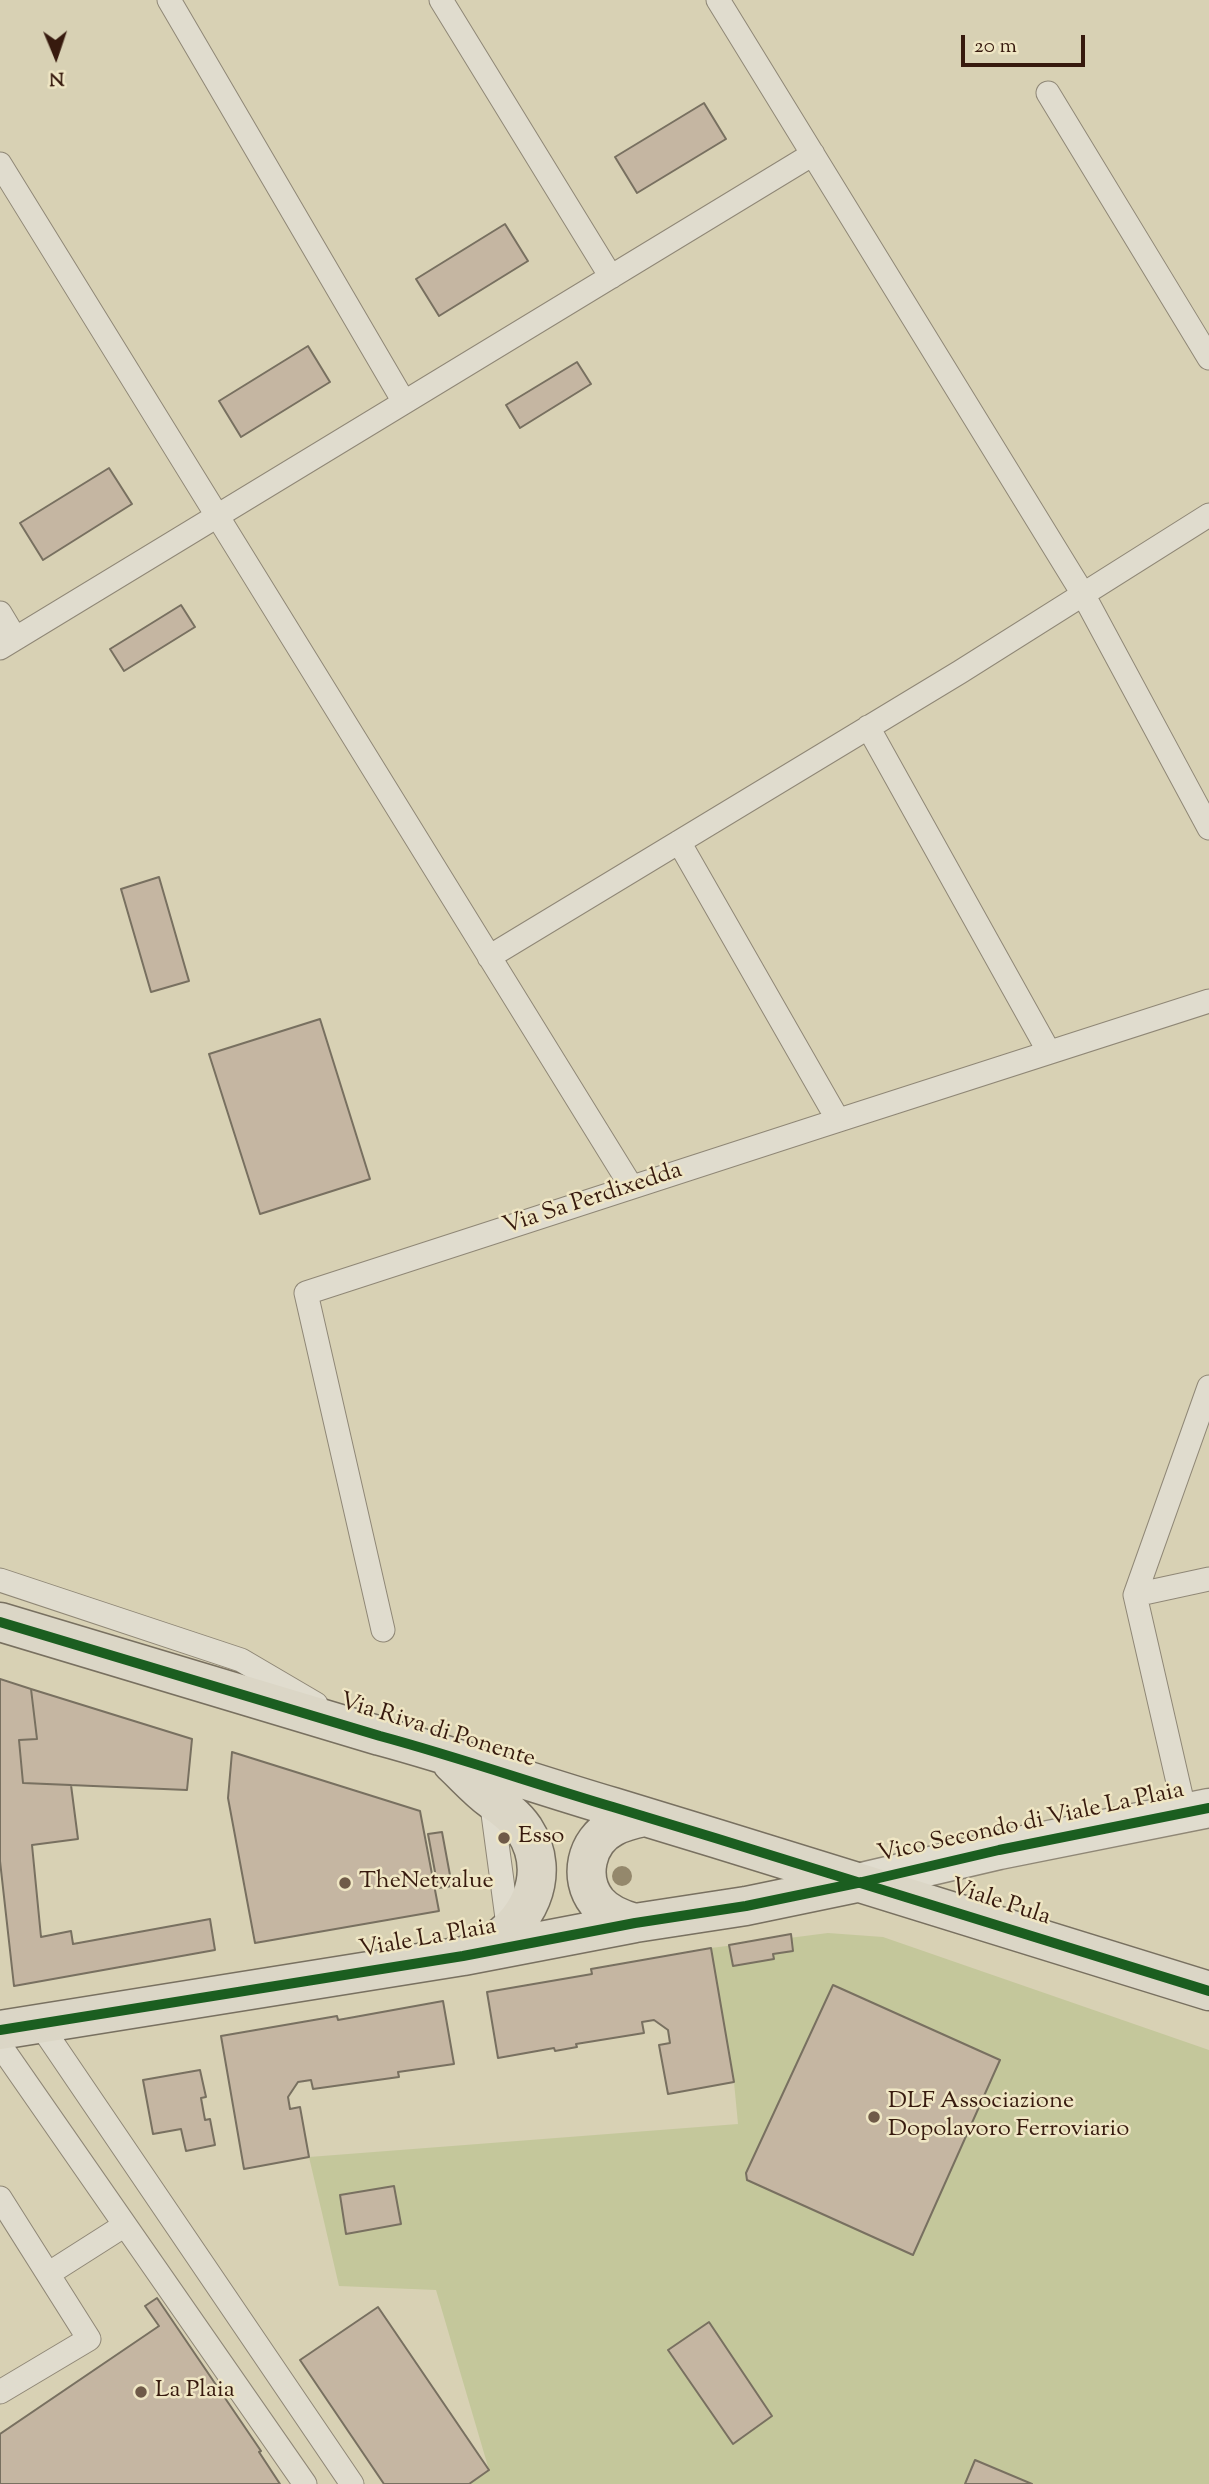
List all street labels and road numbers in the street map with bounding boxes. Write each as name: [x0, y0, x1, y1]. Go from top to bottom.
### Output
street label: Via Sa Perdixedda: [500, 1157, 686, 1243]
street label: Via Riva di Ponente: [336, 1689, 538, 1775]
street label: Vico Secondo di Viale La Plaia: [875, 1777, 1187, 1871]
street label: Viale Pula: [946, 1874, 1054, 1934]
street label: Viale La Plaia: [357, 1914, 499, 1966]

